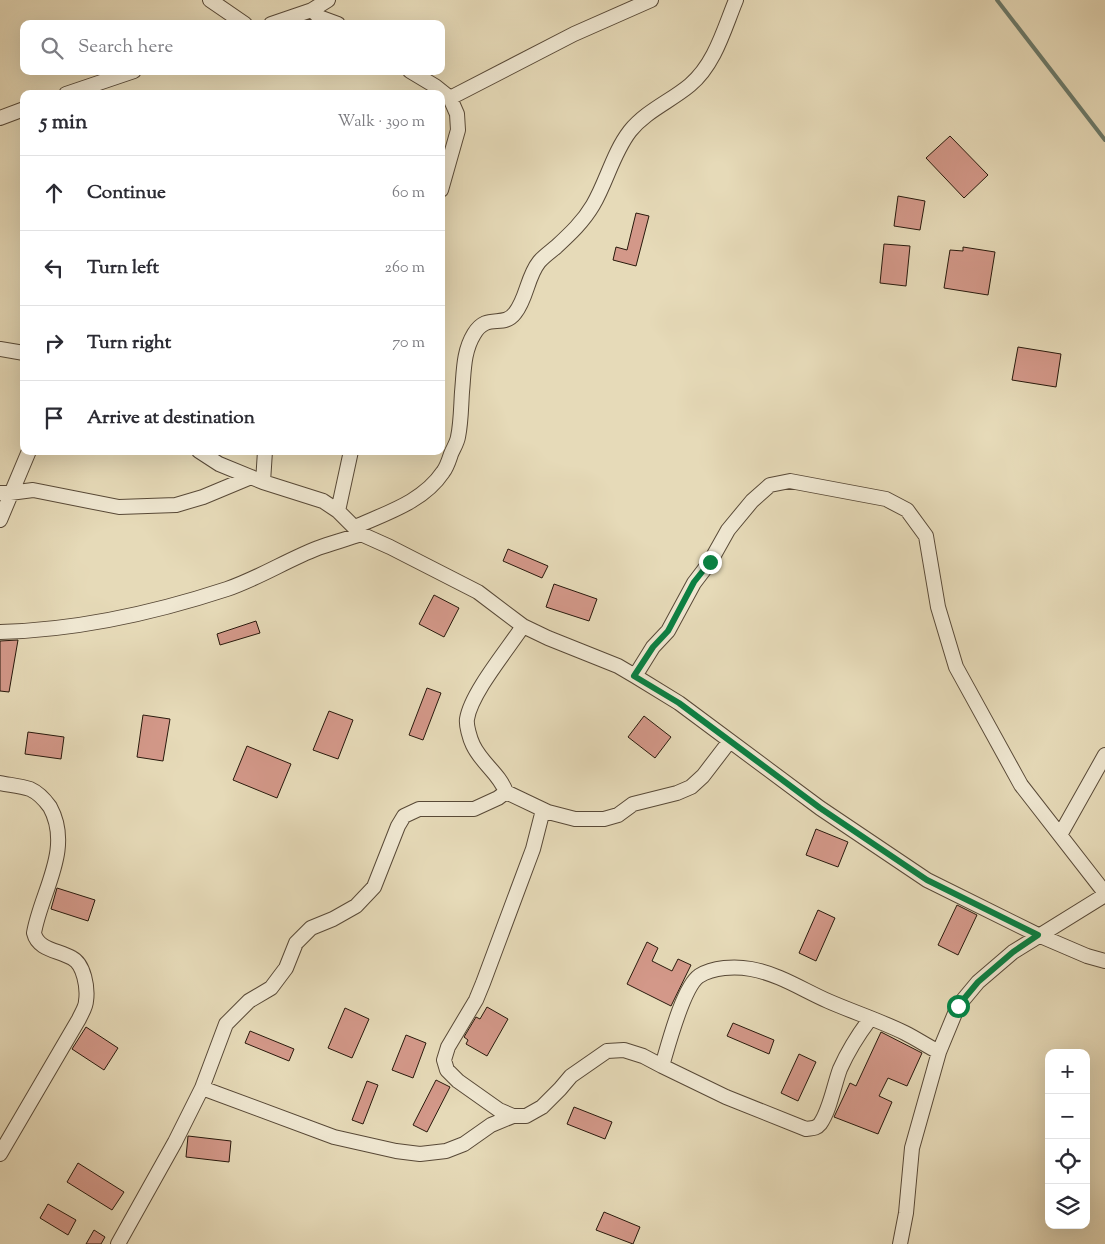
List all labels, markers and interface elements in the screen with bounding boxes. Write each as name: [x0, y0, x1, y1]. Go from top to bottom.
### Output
search box: [20, 20, 445, 75]
icon: search: [38, 34, 66, 62]
text: Search here: [78, 34, 173, 61]
text: 5 min: [40, 108, 87, 138]
text: Walk · 390 m: [337, 111, 425, 134]
icon: ahead: [40, 179, 68, 207]
text: Continue: [87, 180, 166, 207]
text: 60 m: [392, 182, 425, 205]
icon: left: [40, 254, 68, 282]
text: Turn left: [87, 255, 159, 282]
text: 260 m: [384, 257, 425, 280]
icon: right: [40, 329, 68, 357]
text: Turn right: [87, 330, 171, 357]
text: 70 m: [392, 332, 425, 355]
icon: arrive: [40, 404, 68, 432]
text: Arrive at destination: [87, 405, 255, 432]
route end: [699, 551, 722, 574]
route start: [947, 995, 970, 1018]
map controls: [1045, 1049, 1090, 1229]
button: +: [1045, 1049, 1090, 1094]
button: −: [1045, 1094, 1090, 1139]
button: locate: [1045, 1139, 1090, 1184]
button: layers: [1045, 1184, 1090, 1229]

